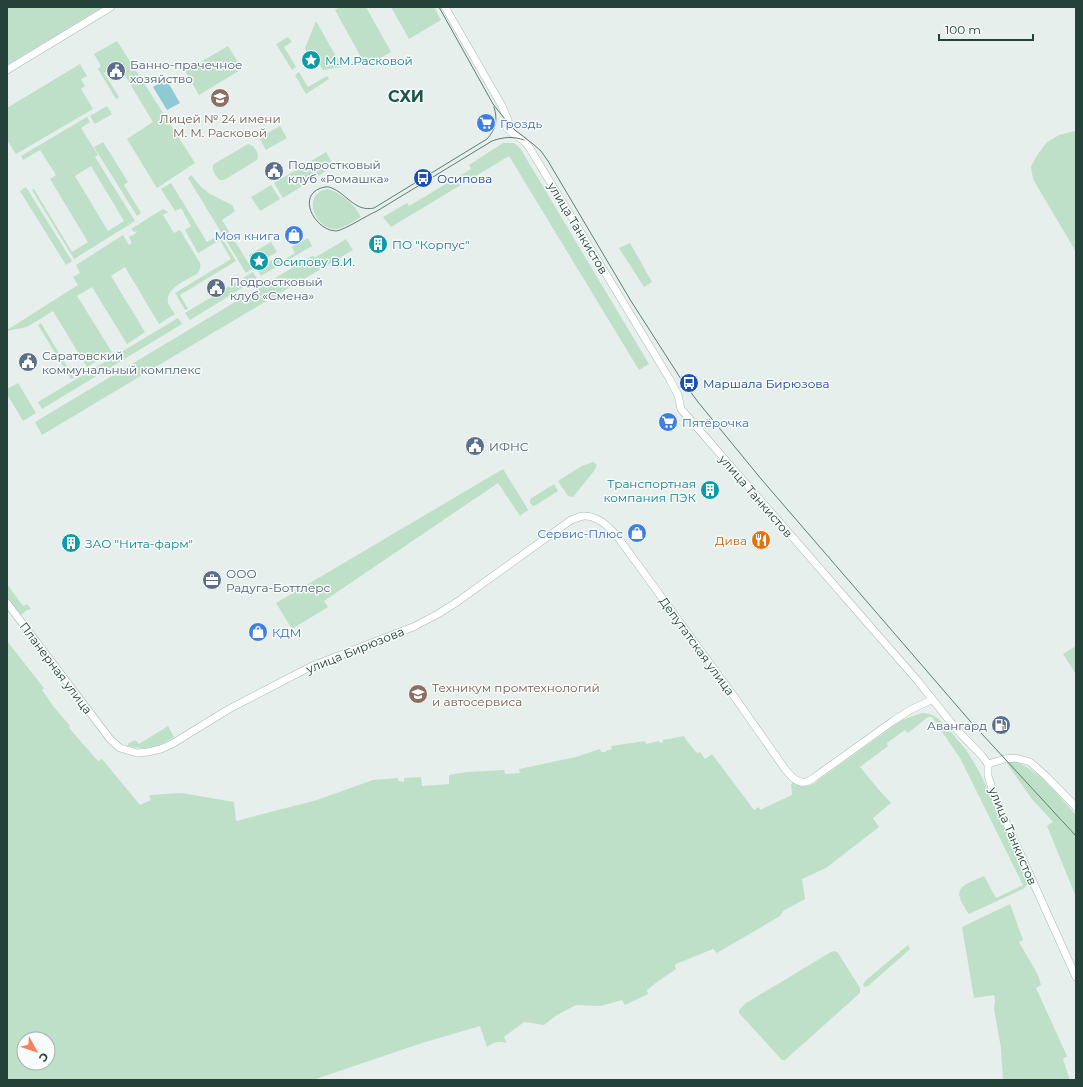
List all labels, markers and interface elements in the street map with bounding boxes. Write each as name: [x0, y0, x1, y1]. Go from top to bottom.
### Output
scale bar: [939, 16, 1033, 42]
text: 100 m: [945, 22, 981, 37]
place icon: М.М.Расковой: [300, 49, 322, 71]
place label: М.М.Расковой: [325, 53, 413, 68]
place label: Банно-прачечное хозяйство: [130, 57, 242, 86]
public building icon: Банно-прачечное хозяйство: [105, 60, 127, 82]
school or university icon: Лицей № 24 имени М. М. Расковой: [209, 87, 231, 109]
district label: СХИ: [388, 87, 424, 106]
place label: Лицей № 24 имени М. М. Расковой: [159, 111, 281, 140]
supermarket icon: Гроздь: [475, 112, 497, 134]
place label: Гроздь: [500, 116, 543, 131]
place label: Подростковый клуб «Ромашка»: [288, 157, 389, 186]
public building icon: Подростковый клуб «Ромашка»: [263, 160, 285, 182]
bus stop icon: Осипова: [412, 167, 434, 189]
place label: Осипова: [437, 171, 492, 186]
street label: улица Танкистов: [544, 178, 611, 277]
shop icon: Моя книга: [283, 224, 305, 246]
place label: Моя книга: [215, 228, 280, 243]
building icon: ПО "Корпус": [367, 233, 389, 255]
place label: ПО "Корпус": [392, 237, 470, 252]
place icon: Осипову В.И.: [248, 250, 270, 272]
place label: Осипову В.И.: [273, 254, 355, 269]
place label: Подростковый клуб «Смена»: [230, 274, 323, 303]
public building icon: Подростковый клуб «Смена»: [205, 277, 227, 299]
place label: Саратовский коммунальный комплекс: [42, 348, 201, 377]
public building icon: Саратовский коммунальный комплекс: [17, 351, 39, 373]
bus stop icon: Маршала Бирюзова: [678, 372, 700, 394]
place label: Маршала Бирюзова: [703, 376, 830, 391]
supermarket icon: Пятёрочка: [657, 411, 679, 433]
place label: Пятёрочка: [682, 415, 749, 430]
public building icon: ИФНС: [464, 435, 486, 457]
place label: ИФНС: [489, 439, 529, 454]
street label: улица Танкистов: [715, 451, 796, 540]
place label: Транспортная компания ПЭК: [603, 476, 697, 505]
building icon: Транспортная компания ПЭК: [699, 479, 721, 501]
shop icon: Сервис-Плюс: [626, 522, 648, 544]
place label: Сервис-Плюс: [538, 526, 623, 541]
restaurant icon: Дива: [750, 529, 772, 551]
building icon: ЗАО "Нита-фарм": [60, 532, 82, 554]
place label: Дива: [715, 533, 747, 548]
place label: ЗАО "Нита-фарм": [85, 536, 193, 551]
place label: ООО Радуга-Боттлерс: [226, 566, 331, 595]
office icon: ООО Радуга-Боттлерс: [201, 569, 223, 591]
street label: Депутатская улица: [656, 594, 738, 698]
street label: Планерная улица: [17, 619, 95, 717]
shop icon: КДМ: [247, 621, 269, 643]
street label: улица Бирюзова: [303, 623, 406, 677]
place label: КДМ: [272, 625, 301, 640]
place label: Техникум промтехнологий и автосервиса: [432, 680, 600, 709]
school or university icon: Техникум промтехнологий и автосервиса: [407, 683, 429, 705]
fuel station icon: Авангард: [990, 714, 1012, 736]
place label: Авангард: [927, 718, 987, 733]
street label: улица Танкистов: [985, 784, 1040, 887]
north arrow: [16, 1031, 56, 1071]
text: С: [36, 1050, 52, 1065]

